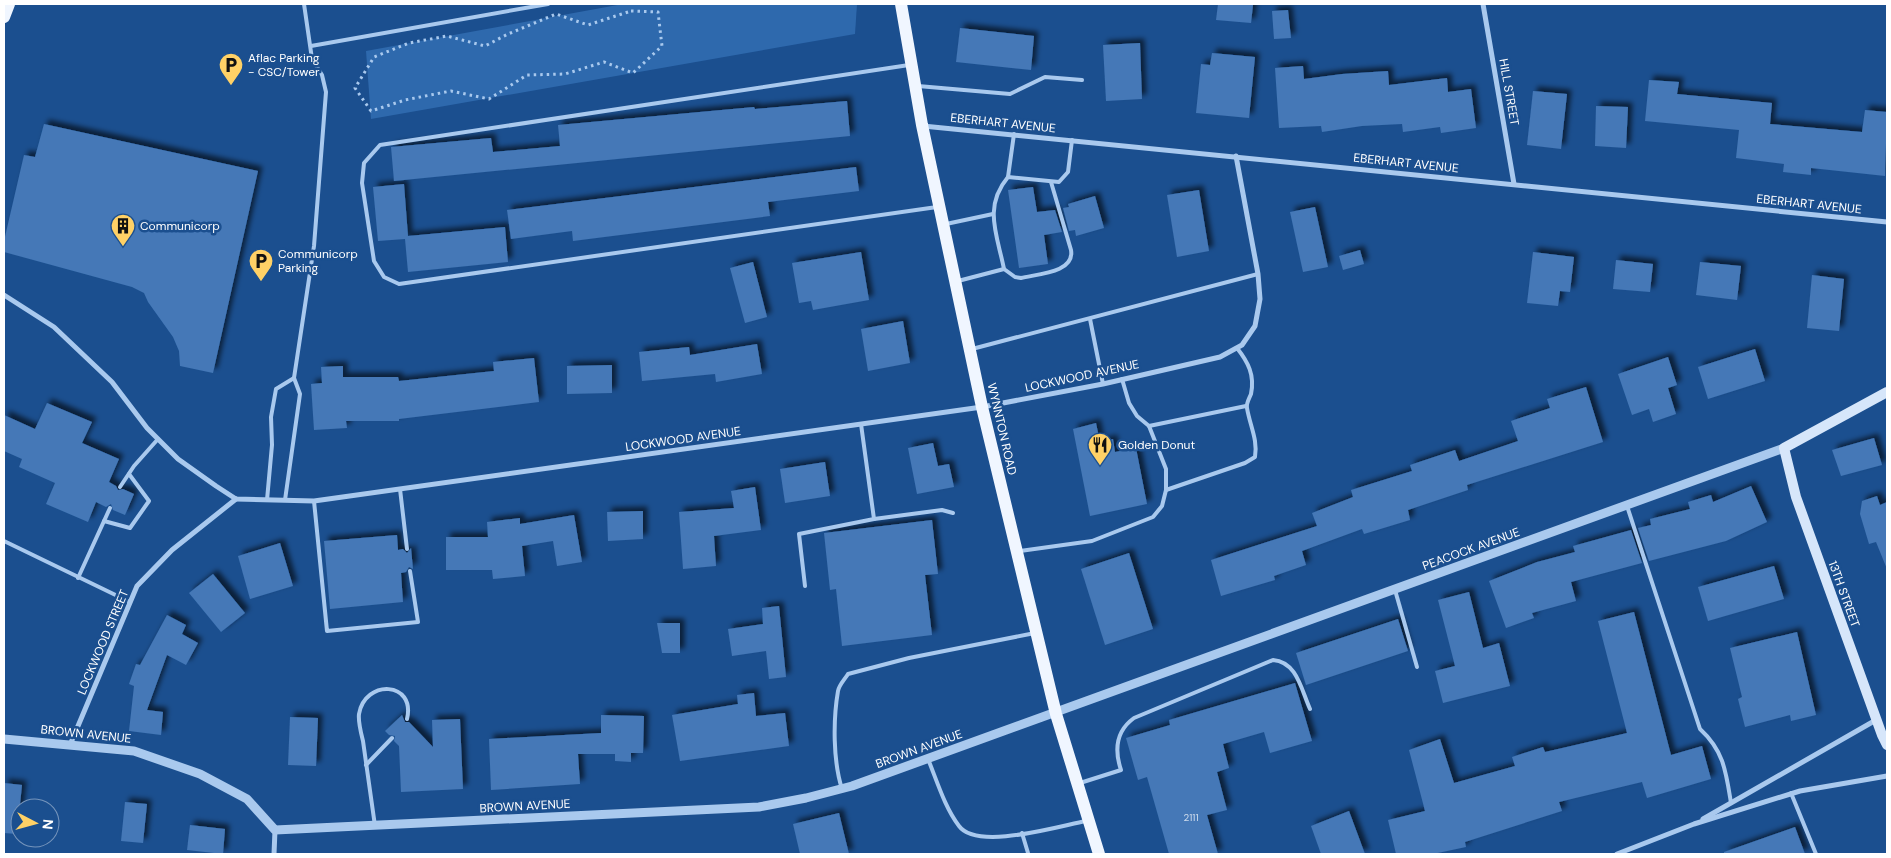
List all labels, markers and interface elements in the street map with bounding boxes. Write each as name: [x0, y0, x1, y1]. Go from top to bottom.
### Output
place label: Aflac Parking - CSC/Tower: [248, 50, 320, 80]
parking icon: Aflac Parking - CSC/Tower: [218, 52, 244, 86]
street label: HILL STREET: [1495, 57, 1523, 127]
street label: EBERHART AVENUE: [950, 110, 1057, 137]
street label: EBERHART AVENUE: [1353, 150, 1460, 177]
street label: EBERHART AVENUE: [1756, 191, 1863, 218]
building icon: Communicorp: [110, 213, 136, 247]
place label: Communicorp: [140, 218, 220, 234]
place label: Communicorp Parking: [278, 246, 358, 276]
parking icon: Communicorp Parking: [248, 248, 274, 282]
street label: LOCKWOOD AVENUE: [1023, 356, 1141, 396]
street label: WYNNTON ROAD: [984, 381, 1020, 477]
street label: LOCKWOOD AVENUE: [624, 423, 742, 455]
restaurant icon: Golden Donut: [1087, 432, 1113, 466]
place label: Golden Donut: [1118, 437, 1195, 453]
street label: PEACOCK AVENUE: [1420, 524, 1522, 574]
street label: 13TH STREET: [1825, 559, 1863, 630]
street label: LOCKWOOD STREET: [74, 587, 132, 697]
street label: BROWN AVENUE: [40, 721, 132, 747]
street label: BROWN AVENUE: [874, 726, 965, 772]
street label: BROWN AVENUE: [479, 796, 571, 816]
north arrow: [10, 798, 60, 848]
house number: 2111: [1183, 811, 1199, 824]
text: N: [38, 818, 57, 830]

